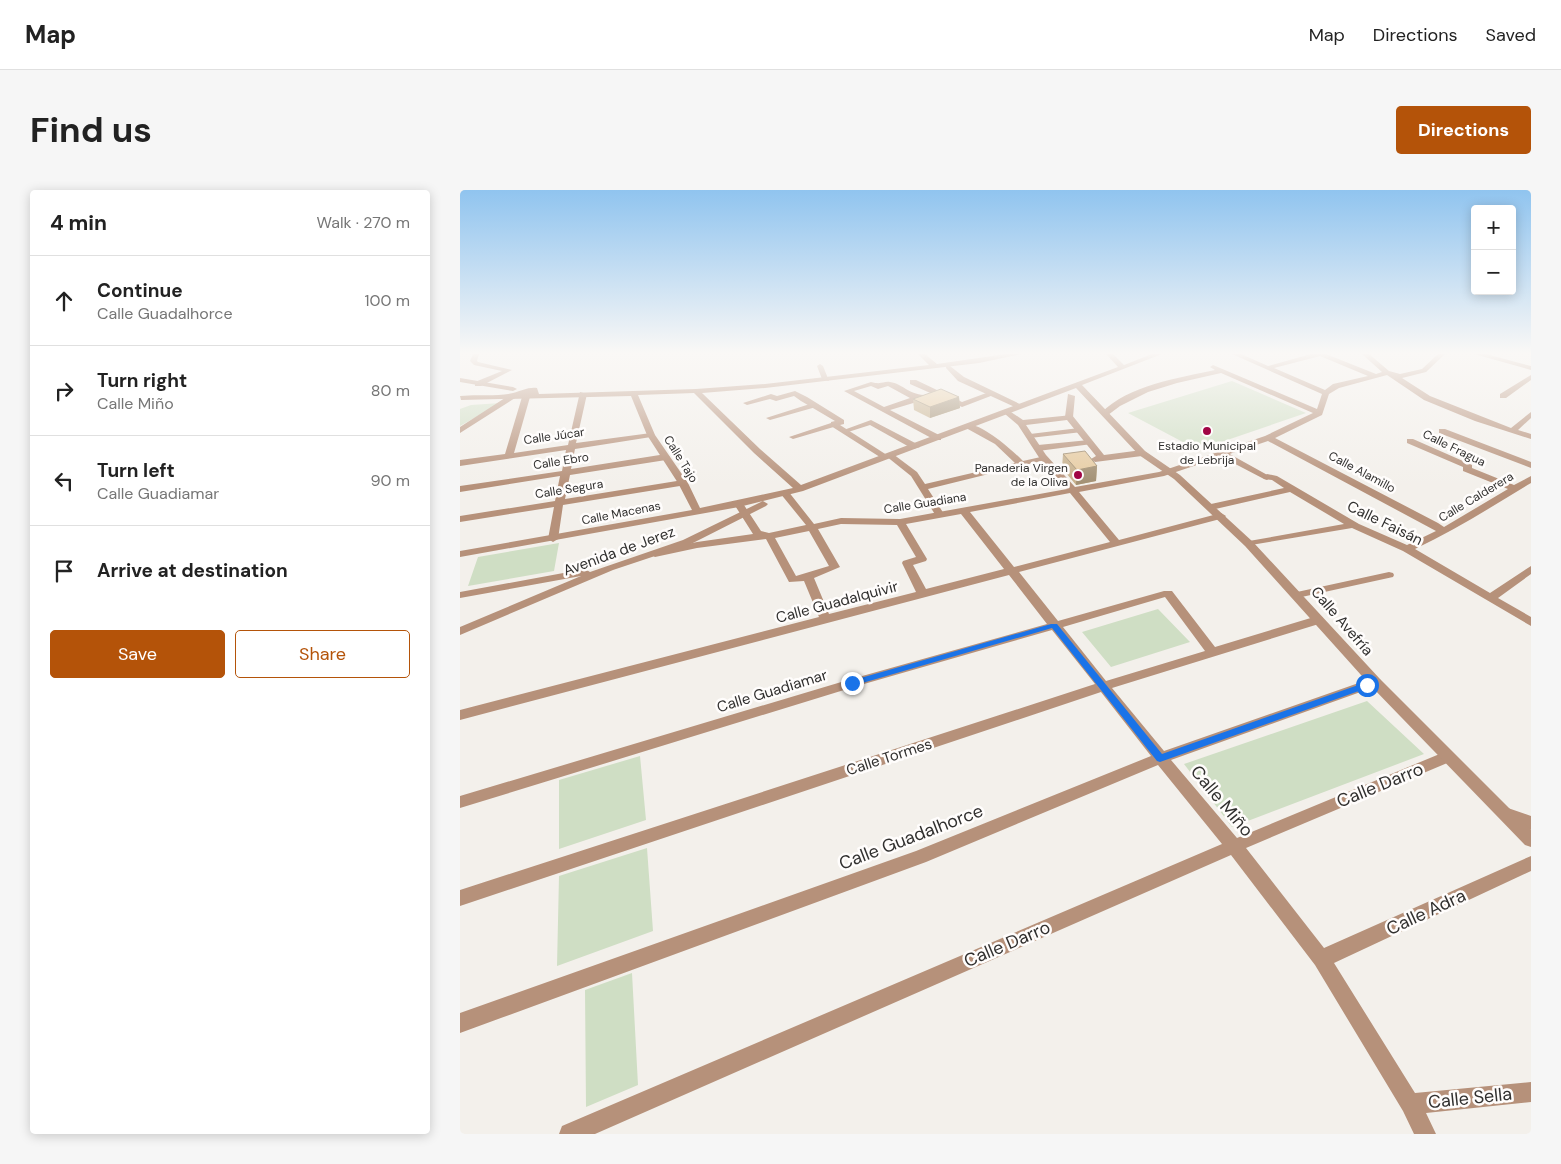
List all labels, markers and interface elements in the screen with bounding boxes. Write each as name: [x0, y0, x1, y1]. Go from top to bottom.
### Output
text: Map: [25, 19, 76, 50]
text: Map: [1309, 23, 1345, 47]
text: Directions: [1373, 23, 1458, 47]
text: Saved: [1486, 23, 1536, 47]
button: Directions: [1396, 106, 1531, 154]
text: Find us: [30, 107, 152, 153]
map controls: [1471, 205, 1516, 295]
button: +: [1471, 205, 1516, 250]
text: 4 min: [50, 209, 107, 237]
text: Walk · 270 m: [317, 212, 410, 233]
button: −: [1471, 250, 1516, 295]
text: Continue: [97, 278, 183, 303]
icon: ahead: [50, 287, 78, 315]
text: 100 m: [365, 290, 410, 311]
text: Calle Guadalhorce: [97, 303, 233, 324]
text: Turn right: [97, 368, 187, 393]
icon: right: [50, 377, 78, 405]
text: 80 m: [371, 380, 410, 401]
text: Calle Miño: [97, 393, 174, 414]
street label: Calle Júcar: [523, 424, 586, 448]
marker: Estadio Municipal de Lebrija: [1201, 425, 1213, 437]
street label: Calle Fragua: [1420, 426, 1488, 470]
street label: Calle Tajo: [660, 432, 702, 486]
place label: Estadio Municipal de Lebrija: [1158, 438, 1256, 468]
street label: Calle Alamillo: [1326, 448, 1398, 496]
street label: Calle Ebro: [532, 449, 590, 473]
text: Turn left: [97, 458, 175, 483]
place label: Panaderia Virgen de la Oliva: [975, 460, 1068, 490]
icon: left: [50, 467, 78, 495]
street label: Calle Calderera: [1436, 468, 1516, 526]
marker: Panaderia Virgen de la Oliva: [1072, 469, 1084, 481]
text: 90 m: [370, 470, 410, 491]
street label: Calle Segura: [534, 476, 604, 502]
text: Calle Guadiamar: [97, 483, 219, 504]
street label: Calle Guadiana: [883, 489, 967, 517]
street label: Calle Faisán: [1344, 496, 1426, 550]
street label: Calle Macenas: [580, 497, 662, 529]
street label: Avenida de Jerez: [560, 521, 678, 581]
icon: arrive: [50, 557, 78, 585]
text: Arrive at destination: [97, 558, 288, 583]
street label: Calle Guadalquivir: [774, 576, 901, 628]
street label: Calle Avefría: [1306, 582, 1378, 660]
button: Save: [50, 630, 225, 678]
button: Share: [235, 630, 410, 678]
street label: Calle Guadiamar: [714, 665, 830, 717]
route end: [841, 672, 864, 695]
route start: [1356, 674, 1379, 697]
street label: Calle Tormes: [844, 734, 934, 780]
street label: Calle Darro: [1333, 757, 1427, 813]
street label: Calle Miño: [1185, 760, 1259, 842]
street label: Calle Guadalhorce: [836, 798, 986, 876]
street label: Calle Adra: [1382, 883, 1470, 941]
street label: Calle Darro: [960, 915, 1054, 973]
street label: Calle Sella: [1427, 1082, 1513, 1114]

